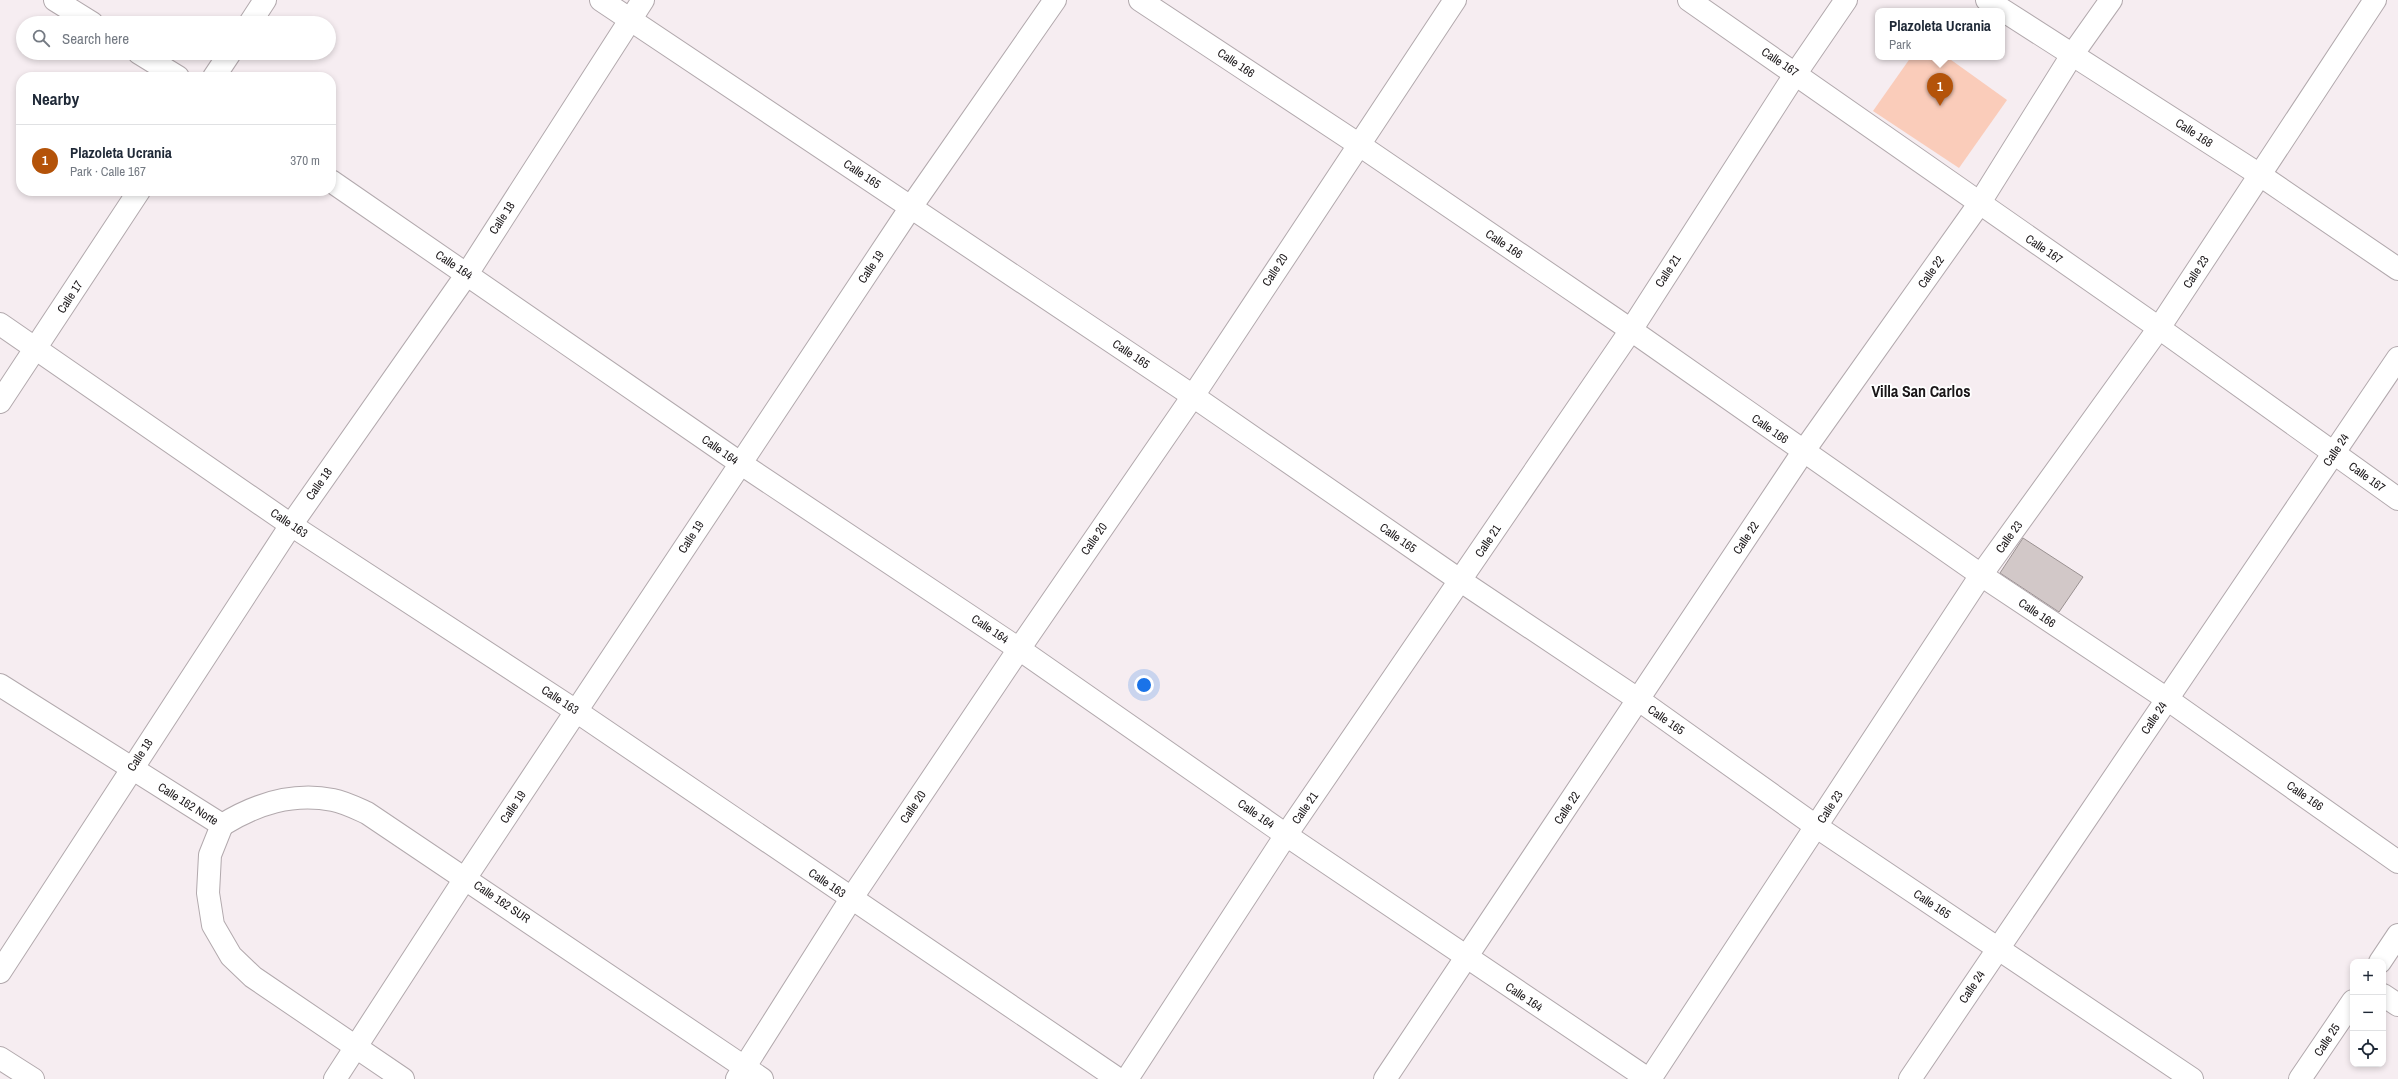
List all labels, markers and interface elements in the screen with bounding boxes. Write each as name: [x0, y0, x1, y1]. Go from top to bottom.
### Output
popup: [1875, 8, 2005, 60]
text: Plazoleta Ucrania: [1889, 15, 1991, 36]
search box: [16, 16, 336, 60]
icon: search: [30, 27, 52, 49]
text: Search here: [62, 28, 129, 49]
text: Park: [1889, 36, 1911, 53]
street label: Calle 167: [1758, 44, 1802, 81]
street label: Calle 166: [1214, 45, 1258, 81]
pin: 1: [1927, 73, 1953, 106]
text: Nearby: [32, 87, 79, 110]
street label: Calle 168: [2172, 115, 2216, 151]
text: Plazoleta Ucrania: [70, 142, 172, 163]
text: 1: [42, 152, 48, 169]
text: 370 m: [290, 152, 320, 169]
street label: Calle 165: [840, 156, 884, 193]
text: Park · Calle 167: [70, 163, 146, 180]
street label: Calle 18: [485, 199, 519, 237]
street label: Calle 166: [1482, 226, 1526, 262]
street label: Calle 167: [2022, 231, 2066, 268]
street label: Calle 164: [432, 247, 476, 284]
street label: Calle 19: [854, 248, 888, 286]
street label: Calle 20: [1258, 251, 1292, 289]
street label: Calle 21: [1651, 251, 1685, 290]
street label: Calle 22: [1914, 253, 1948, 291]
street label: Calle 23: [2179, 253, 2213, 291]
street label: Calle 17: [53, 277, 87, 316]
street label: Calle 165: [1109, 336, 1153, 373]
district label: Villa San Carlos: [1872, 380, 1970, 402]
street label: Calle 166: [1748, 411, 1792, 447]
street label: Calle 24: [2319, 430, 2353, 469]
street label: Calle 164: [698, 432, 742, 469]
street label: Calle 167: [2345, 458, 2389, 496]
street label: Calle 18: [302, 465, 336, 503]
street label: Calle 163: [267, 505, 311, 541]
street label: Calle 19: [674, 518, 708, 556]
street label: Calle 23: [1992, 518, 2026, 556]
street label: Calle 22: [1729, 519, 1763, 557]
street label: Calle 20: [1077, 520, 1111, 558]
street label: Calle 165: [1376, 520, 1420, 557]
street label: Calle 21: [1471, 521, 1505, 560]
street label: Calle 166: [2015, 595, 2059, 631]
street label: Calle 164: [968, 611, 1012, 648]
your location: [1134, 675, 1154, 695]
street label: Calle 163: [538, 682, 582, 718]
street label: Calle 24: [2137, 698, 2171, 737]
street label: Calle 165: [1644, 702, 1688, 739]
street label: Calle 18: [123, 736, 157, 774]
street label: Calle 166: [2283, 778, 2327, 814]
street label: Calle 162 Norte: [155, 779, 221, 829]
street label: Calle 19: [496, 788, 530, 826]
street label: Calle 20: [896, 788, 930, 826]
street label: Calle 21: [1288, 788, 1322, 827]
street label: Calle 23: [1813, 788, 1847, 826]
street label: Calle 22: [1550, 789, 1584, 827]
street label: Calle 164: [1234, 796, 1278, 833]
street label: Calle 163: [805, 865, 849, 901]
street label: Calle 162 SUR: [471, 877, 533, 927]
street label: Calle 165: [1910, 886, 1954, 923]
map controls: [2350, 959, 2386, 1067]
button: +: [2350, 959, 2386, 995]
street label: Calle 24: [1955, 967, 1989, 1006]
street label: Calle 164: [1502, 979, 1546, 1016]
button: −: [2350, 995, 2386, 1031]
street label: Calle 25: [2310, 1020, 2344, 1059]
button: locate: [2350, 1031, 2386, 1067]

